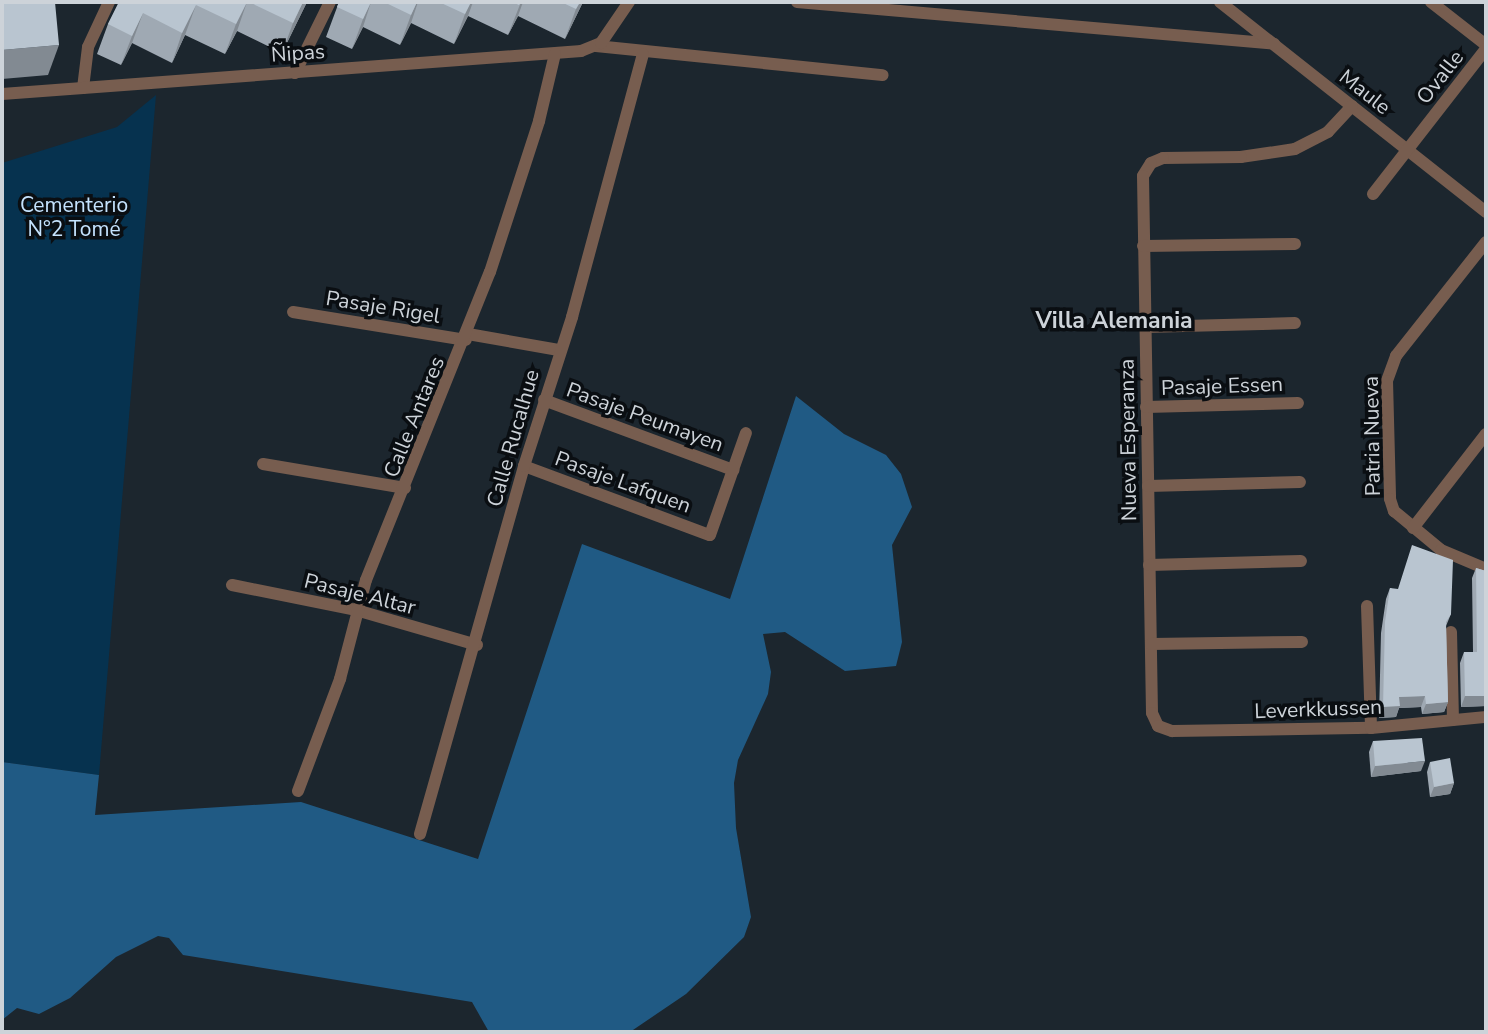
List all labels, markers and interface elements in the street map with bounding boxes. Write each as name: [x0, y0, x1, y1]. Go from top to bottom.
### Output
street label: Ñipas: [270, 39, 326, 67]
street label: Ovalle: [1411, 45, 1469, 109]
street label: Maule: [1334, 64, 1396, 120]
park label: Cementerio N°2 Tomé: [20, 192, 128, 242]
street label: Pasaje Rigel: [324, 286, 442, 328]
district label: Villa Alemania: [1035, 307, 1193, 335]
street label: Calle Antares: [378, 353, 450, 481]
street label: Nueva Esperanza: [1114, 359, 1142, 521]
street label: Calle Rucalhue: [481, 367, 545, 509]
street label: Pasaje Essen: [1161, 371, 1283, 401]
street label: Patria Nueva: [1358, 376, 1386, 496]
street label: Pasaje Peumayen: [563, 377, 727, 457]
street label: Pasaje Lafquen: [551, 446, 695, 518]
street label: Pasaje Altar: [302, 568, 418, 620]
street label: Leverkkussen: [1254, 694, 1382, 724]

